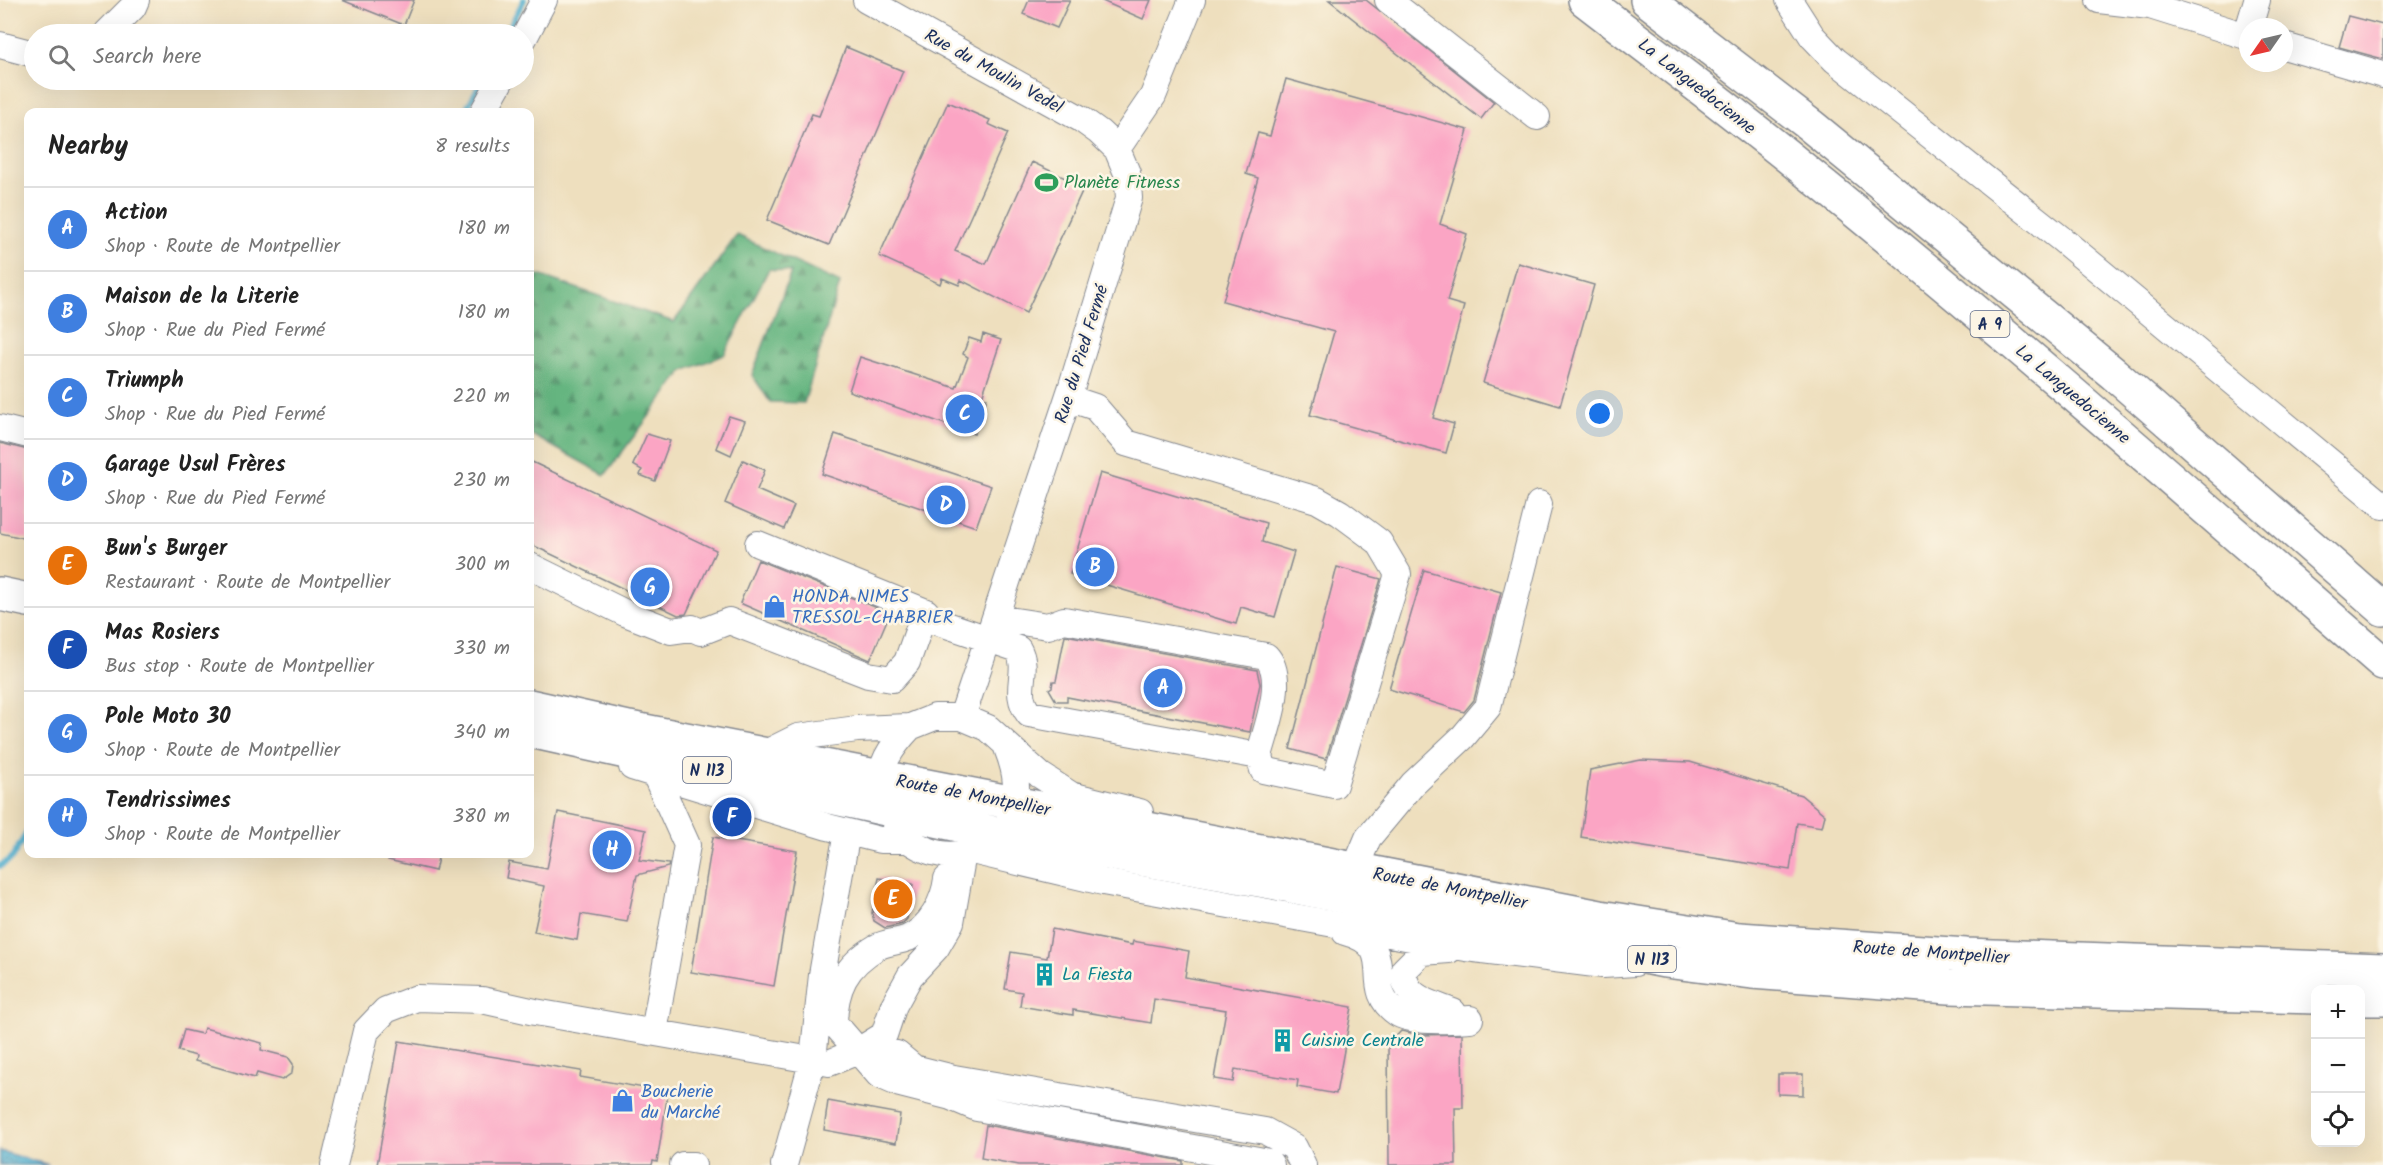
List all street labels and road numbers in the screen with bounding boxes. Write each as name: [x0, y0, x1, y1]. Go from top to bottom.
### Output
street label: Rue du Moulin Vedel: [918, 22, 1069, 123]
street label: La Languedocienne: [1631, 32, 1762, 143]
street label: Rue du Pied Fermé: [1048, 281, 1118, 427]
road number: A 9: [1970, 311, 2010, 337]
street label: La Languedocienne: [2008, 338, 2136, 452]
road number: N 113: [683, 757, 731, 783]
street label: Route de Montpellier: [893, 767, 1053, 826]
street label: Route de Montpellier: [1370, 860, 1530, 919]
street label: Route de Montpellier: [1852, 934, 2011, 973]
road number: N 113: [1628, 946, 1676, 972]

